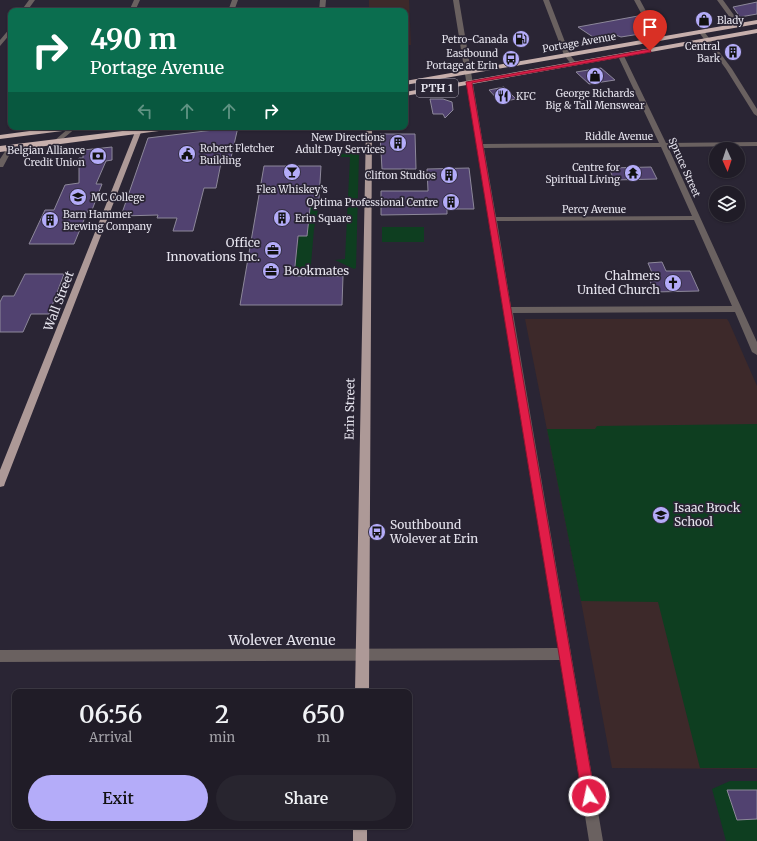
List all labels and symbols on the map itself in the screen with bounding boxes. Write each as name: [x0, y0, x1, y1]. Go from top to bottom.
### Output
pin: [633, 10, 667, 51]
shop icon: Blady: [694, 10, 714, 30]
place label: Blady: [717, 14, 744, 27]
fuel station icon: Petro-Canada: [511, 29, 531, 49]
street label: Portage Avenue: [541, 30, 617, 55]
place label: Petro-Canada: [442, 33, 509, 46]
place label: Central Bark: [685, 40, 721, 65]
building icon: Central Bark: [723, 42, 743, 62]
place label: Eastbound Portage at Erin: [426, 47, 498, 72]
bus stop icon: Eastbound Portage at Erin: [501, 49, 521, 69]
shop icon: George Richards Big & Tall Menswear: [585, 66, 605, 86]
road number: PTH 1: [416, 79, 458, 97]
restaurant icon: KFC: [493, 86, 513, 106]
place label: George Richards Big & Tall Menswear: [546, 87, 645, 112]
place label: KFC: [516, 90, 536, 103]
street label: Riddle Avenue: [585, 130, 653, 143]
place label: New Directions Adult Day Services: [295, 131, 385, 156]
building icon: New Directions Adult Day Services: [388, 133, 408, 153]
street label: Spruce Street: [666, 135, 704, 199]
place label: Robert Fletcher Building: [200, 142, 275, 167]
north arrow: [709, 142, 745, 178]
place label: Belgian Alliance Credit Union: [7, 144, 85, 169]
public building icon: Robert Fletcher Building: [177, 144, 197, 164]
bank icon: Belgian Alliance Credit Union: [88, 146, 108, 166]
place label: Centre for Spiritual Living: [545, 161, 620, 186]
bar icon: Flea Whiskey’s: [282, 162, 302, 182]
temple icon: Centre for Spiritual Living: [623, 163, 643, 183]
building icon: Clifton Studios: [439, 165, 459, 185]
place label: Clifton Studios: [365, 169, 436, 182]
place label: Flea Whiskey’s: [256, 183, 328, 196]
school or university icon: MC College: [68, 187, 88, 207]
place label: MC College: [91, 191, 144, 204]
building icon: Optima Professional Centre: [441, 192, 461, 212]
place label: Optima Professional Centre: [306, 196, 438, 209]
street label: Percy Avenue: [562, 203, 626, 216]
place label: Barn Hammer Brewing Company: [63, 208, 152, 233]
building icon: Erin Square: [272, 208, 292, 228]
building icon: Barn Hammer Brewing Company: [40, 210, 60, 230]
place label: Erin Square: [295, 212, 351, 225]
place label: Office Innovations Inc.: [166, 235, 260, 264]
office icon: Office Innovations Inc.: [263, 240, 283, 260]
office icon: Bookmates: [261, 261, 281, 281]
place label: Bookmates: [284, 263, 349, 278]
place label: Chalmers United Church: [577, 268, 660, 297]
street label: Wall Street: [40, 269, 77, 334]
church icon: Chalmers United Church: [663, 273, 683, 293]
street label: Erin Street: [341, 378, 358, 440]
place label: Isaac Brock School: [674, 500, 741, 529]
school or university icon: Isaac Brock School: [651, 505, 671, 525]
place label: Southbound Wolever at Erin: [389, 517, 478, 546]
bus stop icon: Southbound Wolever at Erin: [367, 522, 387, 542]
street label: Wolever Avenue: [228, 631, 336, 649]
position arrow: [568, 775, 610, 817]

